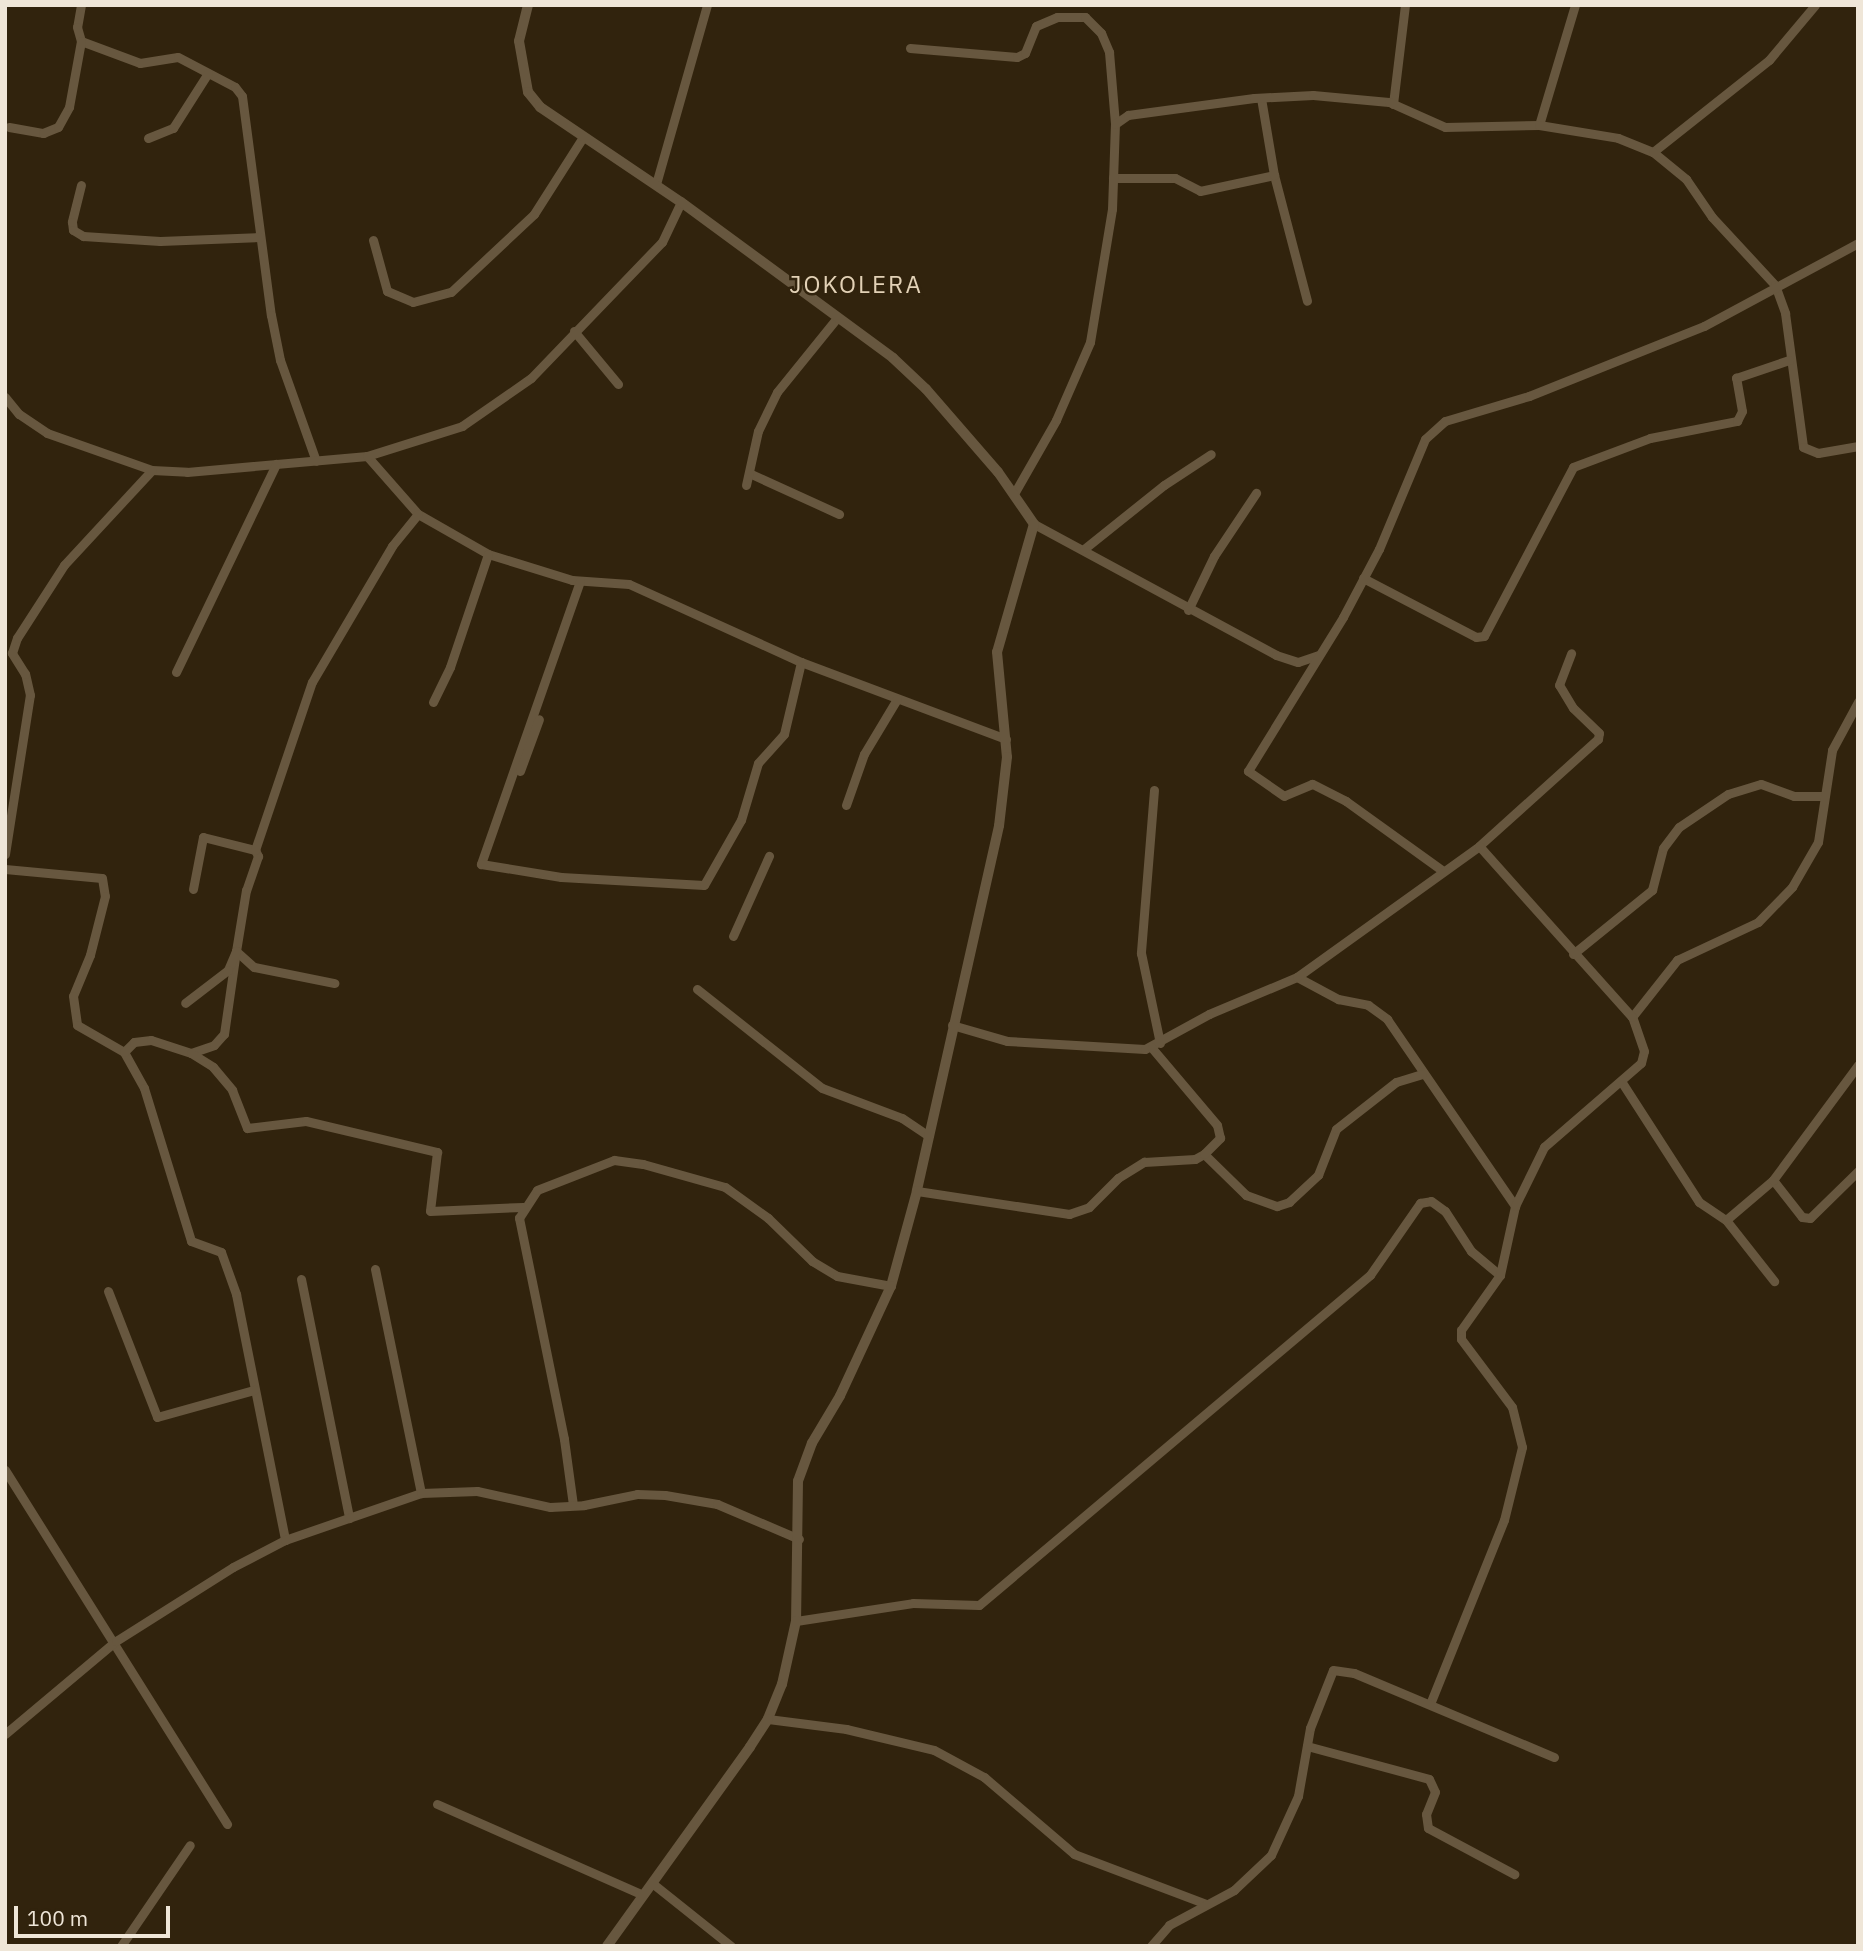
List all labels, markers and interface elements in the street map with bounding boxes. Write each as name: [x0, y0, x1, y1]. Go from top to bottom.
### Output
district label: JOKOLERA: [790, 271, 922, 299]
scale bar: [18, 1892, 173, 1936]
text: 100 m: [27, 1904, 88, 1932]

